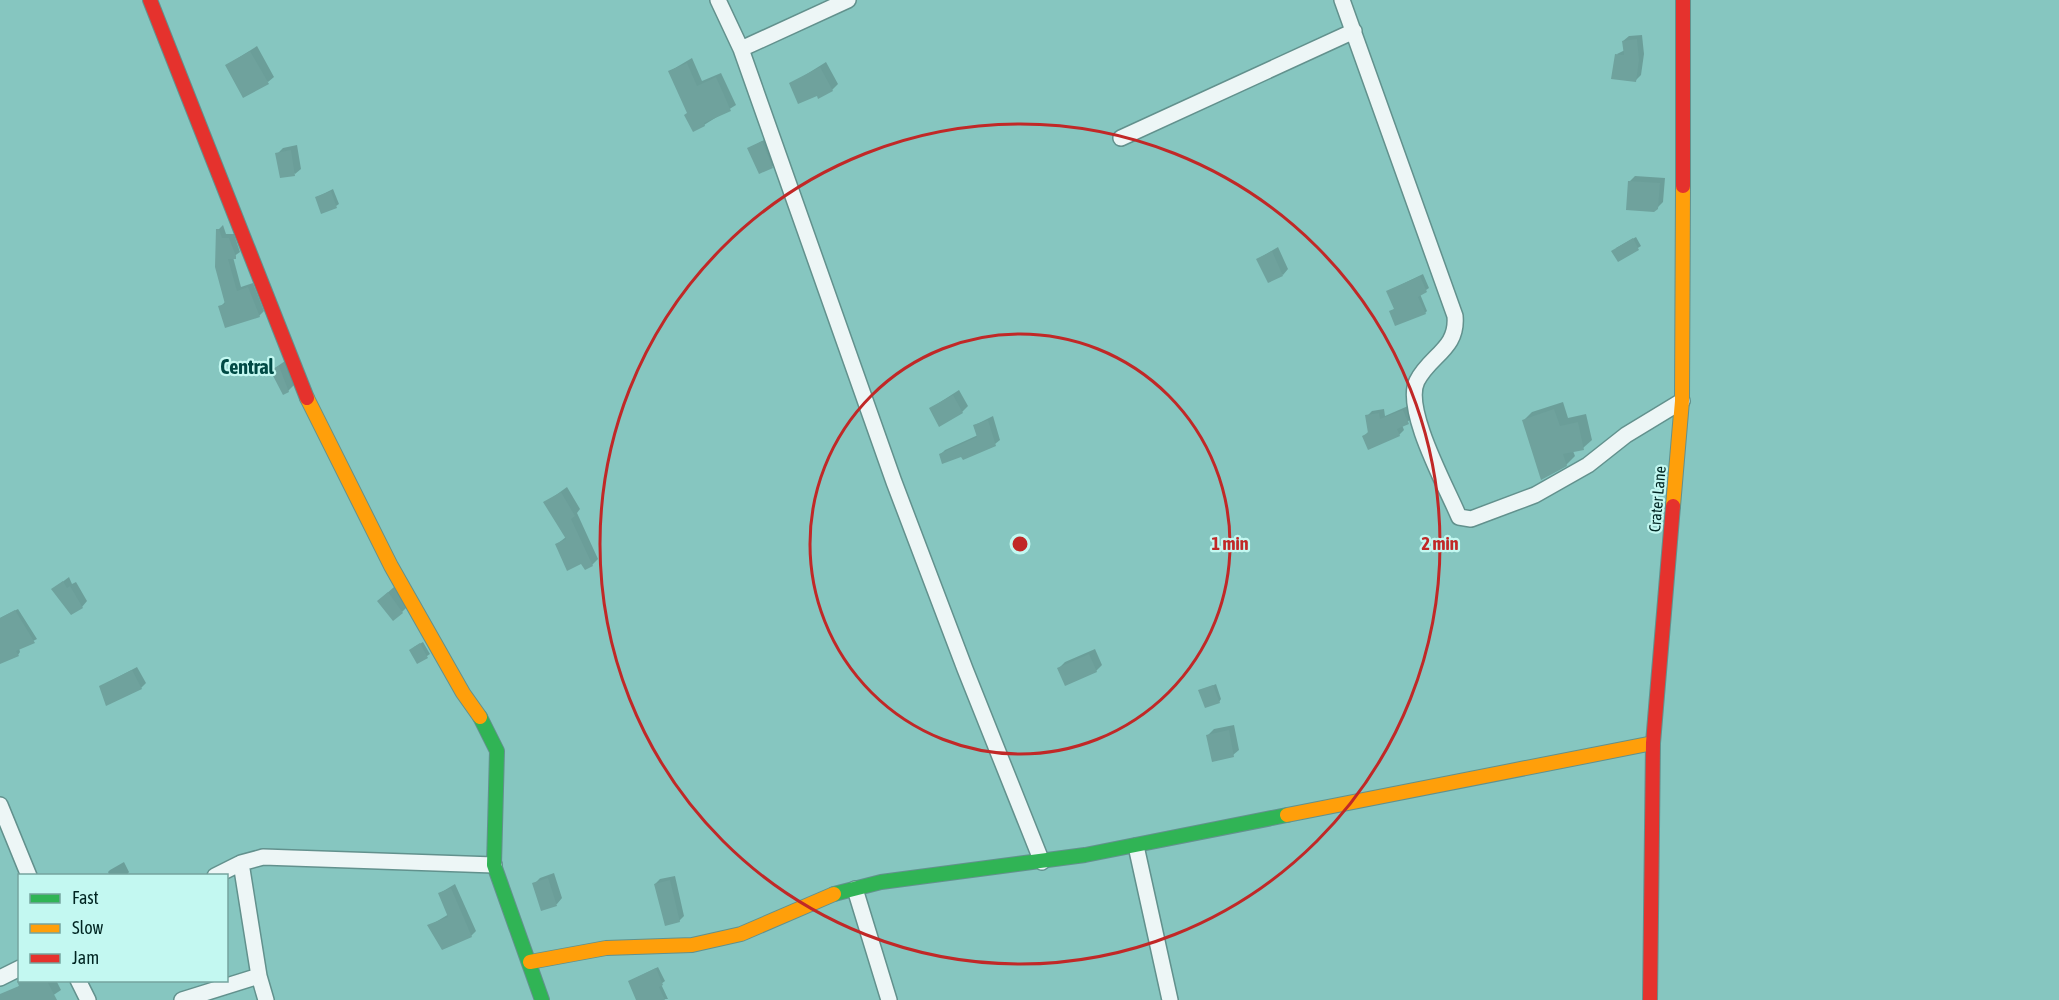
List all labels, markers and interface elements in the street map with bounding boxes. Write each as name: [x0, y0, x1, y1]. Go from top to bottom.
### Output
district label: Central: [220, 355, 275, 378]
street label: Crater Lane: [1645, 465, 1669, 533]
text: 1 min: [1212, 533, 1249, 554]
text: 2 min: [1422, 533, 1459, 554]
centre of rings: [1010, 534, 1030, 554]
legend: [18, 874, 228, 982]
text: Fast: [72, 887, 99, 908]
text: Slow: [72, 917, 103, 938]
text: Jam: [72, 947, 99, 968]

